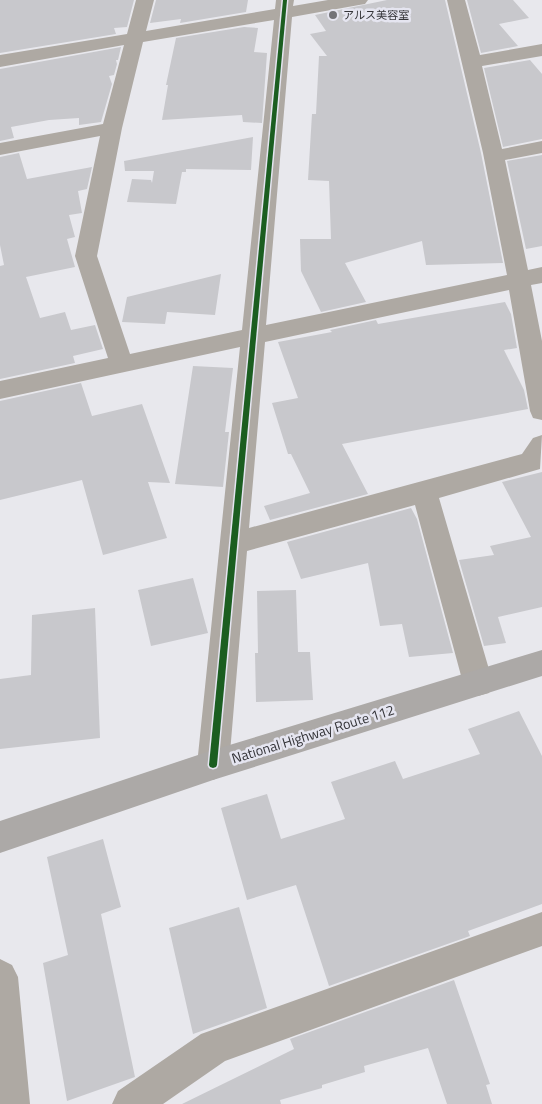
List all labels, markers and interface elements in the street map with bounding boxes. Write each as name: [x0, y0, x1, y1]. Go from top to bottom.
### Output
place label: アルス美容室: [343, 7, 409, 23]
marker: アルス美容室: [327, 9, 339, 21]
street label: National Highway Route 112: [229, 699, 397, 768]

